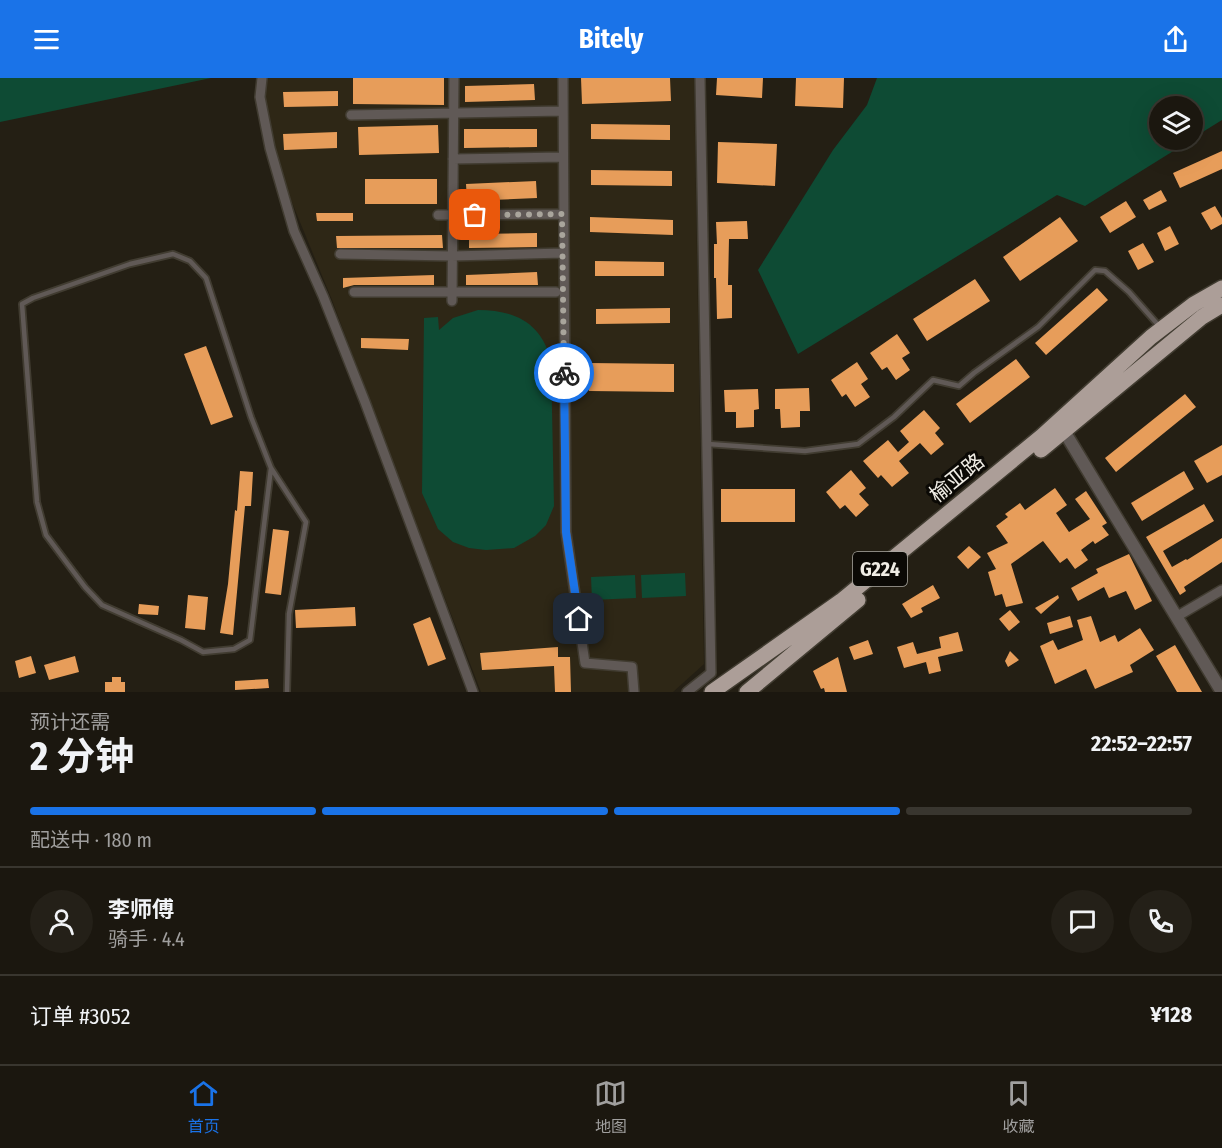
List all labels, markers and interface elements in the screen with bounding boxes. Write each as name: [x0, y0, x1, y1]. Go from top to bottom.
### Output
icon: menu: [30, 23, 63, 56]
text: Bitely: [579, 23, 643, 55]
icon: share: [1159, 23, 1192, 56]
map controls: [1149, 96, 1203, 150]
button: layers: [1149, 96, 1203, 150]
pin: [449, 189, 500, 240]
icon: bag: [458, 198, 491, 231]
courier: [534, 343, 594, 403]
icon: bike: [548, 357, 581, 390]
street label: 榆亚路: [924, 448, 990, 508]
road number: G224: [853, 552, 907, 586]
pin: [553, 593, 604, 644]
icon: home: [562, 602, 595, 635]
text: 预计还需: [30, 710, 110, 734]
text: 22:52–22:57: [1091, 730, 1192, 757]
text: 2 分钟: [30, 734, 134, 780]
text: 配送中 · 180 m: [30, 828, 152, 852]
button: person: [30, 890, 93, 953]
button: chat: [1051, 890, 1114, 953]
button: phone: [1129, 890, 1192, 953]
text: 李师傅: [108, 896, 174, 923]
text: 骑手 · 4.4: [108, 927, 185, 951]
text: ¥128: [1150, 1001, 1192, 1028]
text: 订单 #3052: [30, 1003, 130, 1030]
tab: 首页: [187, 1077, 220, 1137]
tab: 地图: [594, 1077, 627, 1137]
tab: 收藏: [1002, 1077, 1035, 1137]

